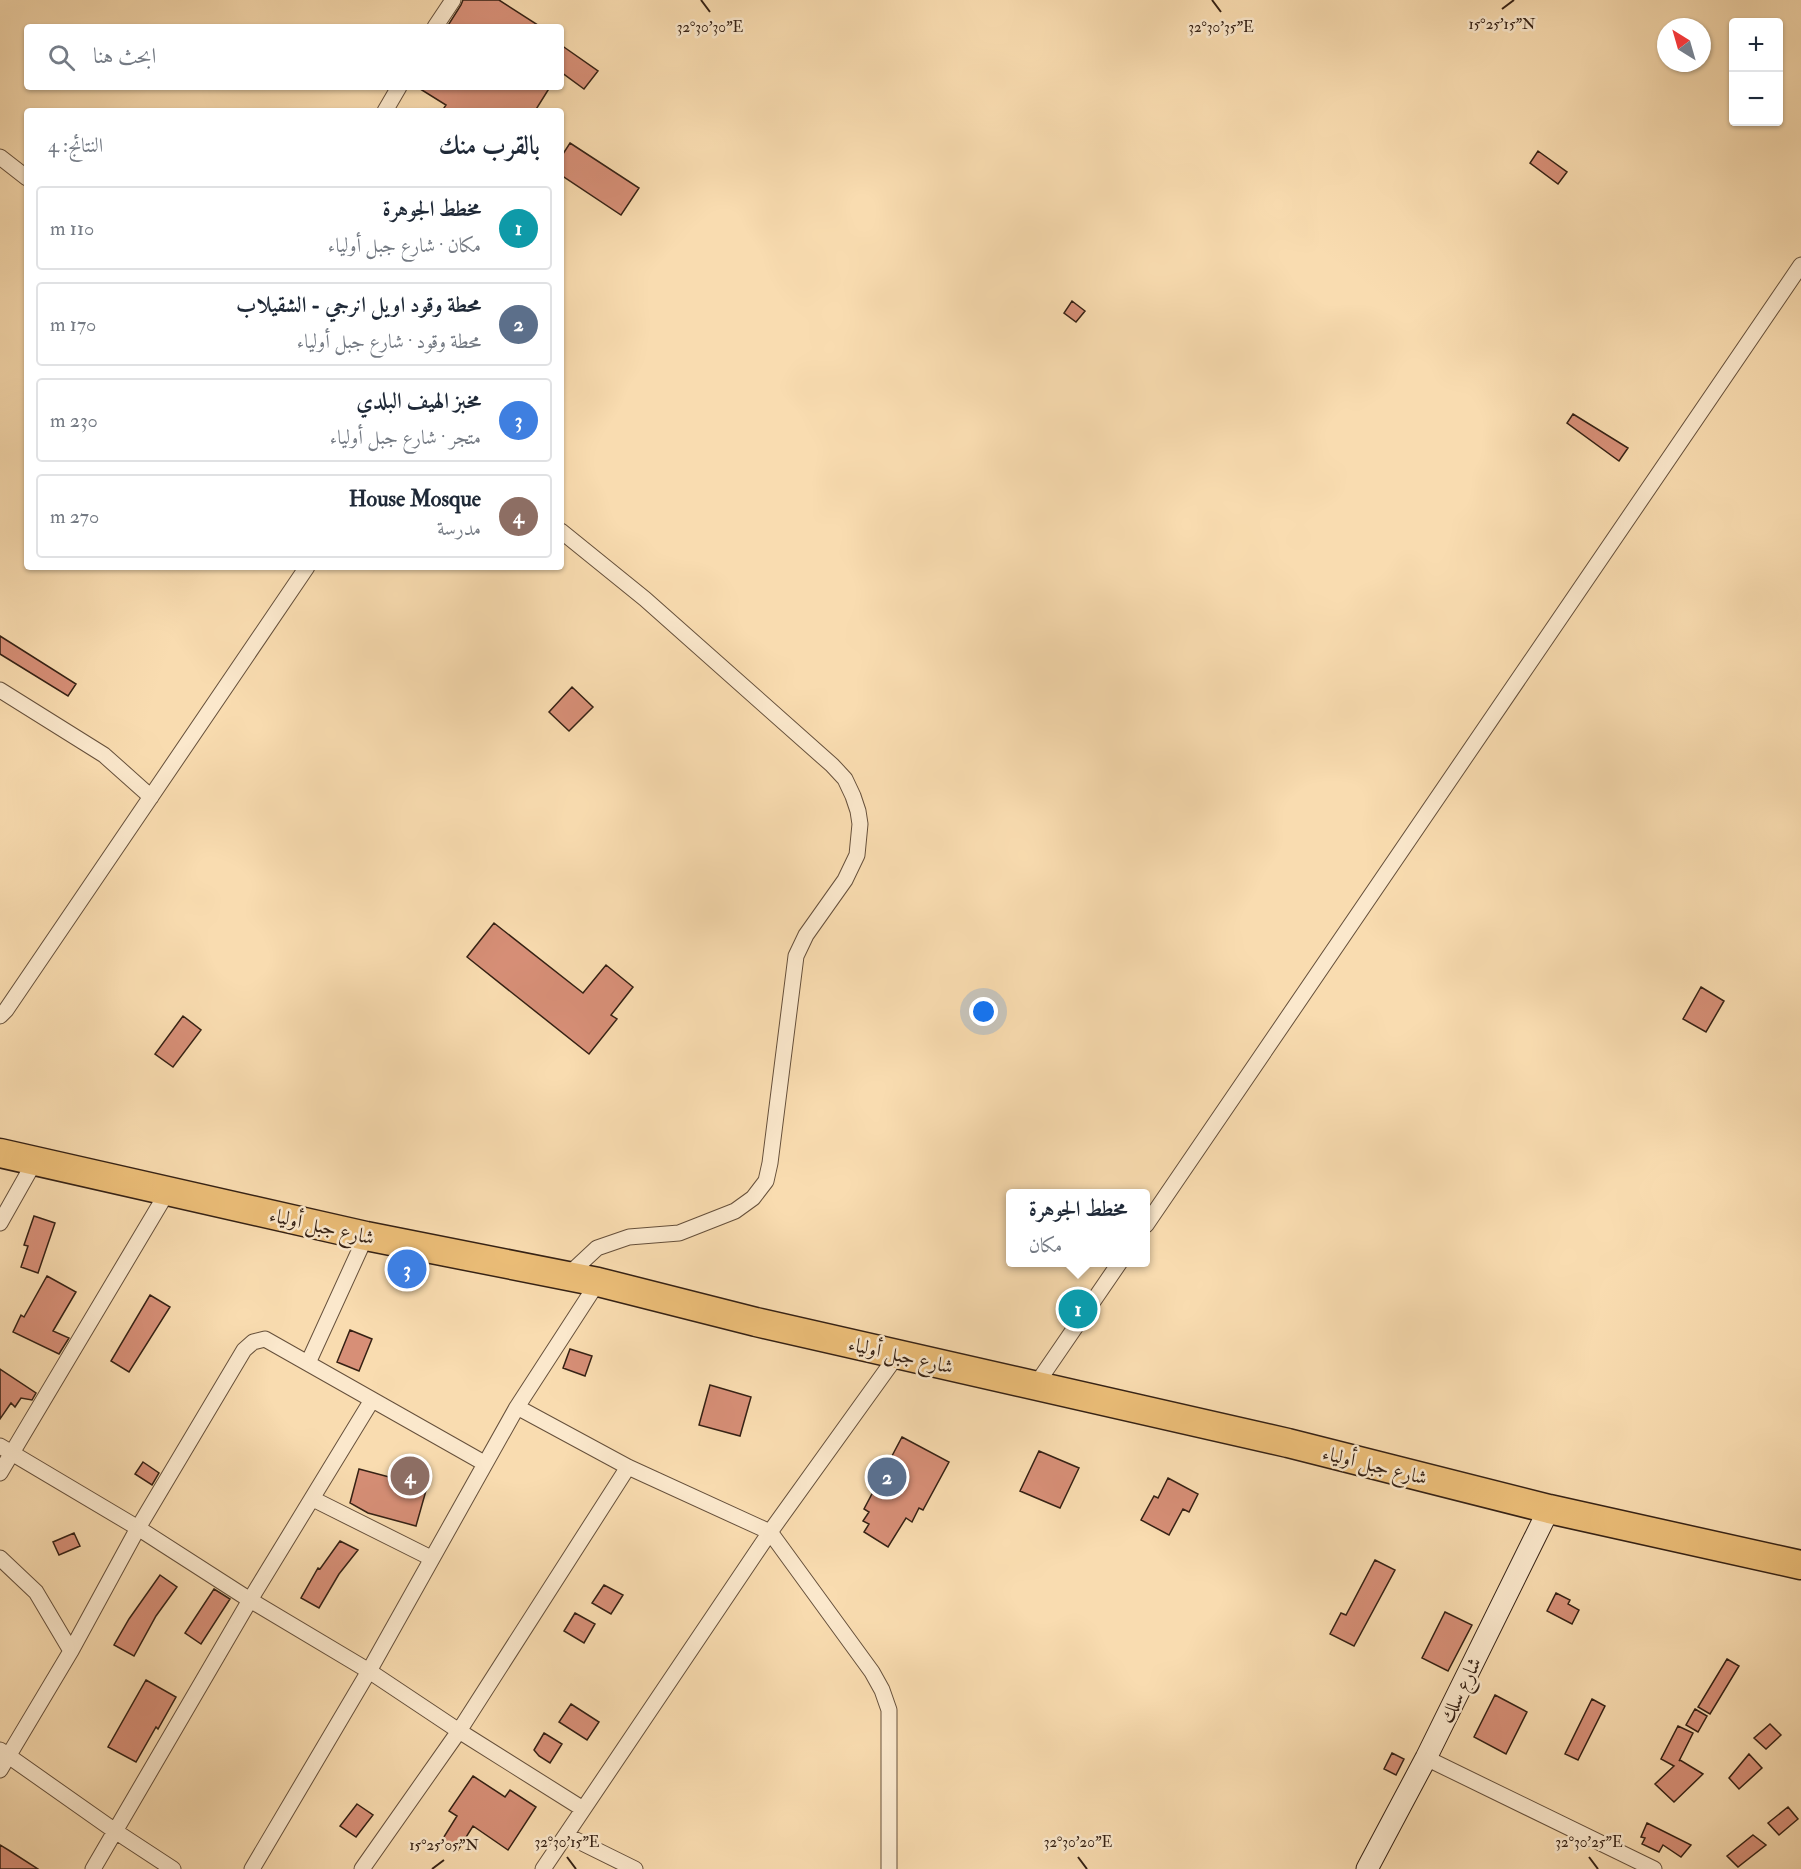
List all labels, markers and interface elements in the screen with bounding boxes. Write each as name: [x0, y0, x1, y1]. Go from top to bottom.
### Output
text: 15°25'15"N: [1468, 15, 1536, 34]
text: 32°30'30"E: [677, 18, 744, 37]
text: 32°30'35"E: [1188, 18, 1254, 37]
north arrow: [1657, 18, 1711, 72]
map controls: [1729, 18, 1783, 126]
button: +: [1729, 18, 1783, 72]
search box: [24, 24, 564, 90]
icon: search: [45, 41, 78, 74]
text: ابحث هنا: [93, 42, 156, 70]
button: −: [1729, 72, 1783, 126]
text: بالقرب منك: [438, 130, 540, 162]
text: النتائج: 4: [48, 133, 103, 158]
text: مخطط الجوهرة: [383, 195, 481, 223]
text: 110 m: [50, 216, 94, 241]
text: 1: [515, 216, 522, 241]
text: مكان · شارع جبل أولياء: [328, 233, 481, 258]
text: محطة وقود اويل انرجي - الشقيلاب: [236, 291, 481, 319]
text: 170 m: [50, 312, 96, 337]
text: 2: [513, 312, 524, 337]
text: محطة وقود · شارع جبل أولياء: [297, 329, 481, 354]
text: مخبز الهيف البلدي: [356, 387, 481, 415]
text: 230 m: [50, 408, 98, 433]
text: 3: [515, 408, 522, 433]
text: متجر · شارع جبل أولياء: [330, 425, 481, 450]
text: House Mosque: [349, 485, 481, 513]
text: 270 m: [50, 504, 99, 529]
text: 4: [513, 504, 524, 529]
text: مدرسة: [437, 516, 481, 541]
your location: [969, 997, 998, 1026]
popup: [1006, 1189, 1150, 1267]
text: مخطط الجوهرة: [1029, 1195, 1127, 1223]
street label: شارع جبل أولياء: [266, 1200, 377, 1256]
text: مكان: [1029, 1233, 1062, 1258]
pin: 3: [388, 1246, 426, 1292]
pin: 1: [1058, 1286, 1098, 1332]
street label: شارع جبل أولياء: [845, 1329, 956, 1385]
street label: شارع جبل أولياء: [1319, 1438, 1430, 1495]
pin: 4: [390, 1454, 430, 1498]
pin: 2: [868, 1454, 906, 1500]
street label: شارع سلك: [1434, 1653, 1492, 1730]
text: 32°30'15"E: [534, 1833, 600, 1852]
text: 32°30'20"E: [1044, 1833, 1112, 1852]
text: 32°30'25"E: [1555, 1833, 1623, 1852]
text: 15°25'05"N: [409, 1836, 479, 1855]

